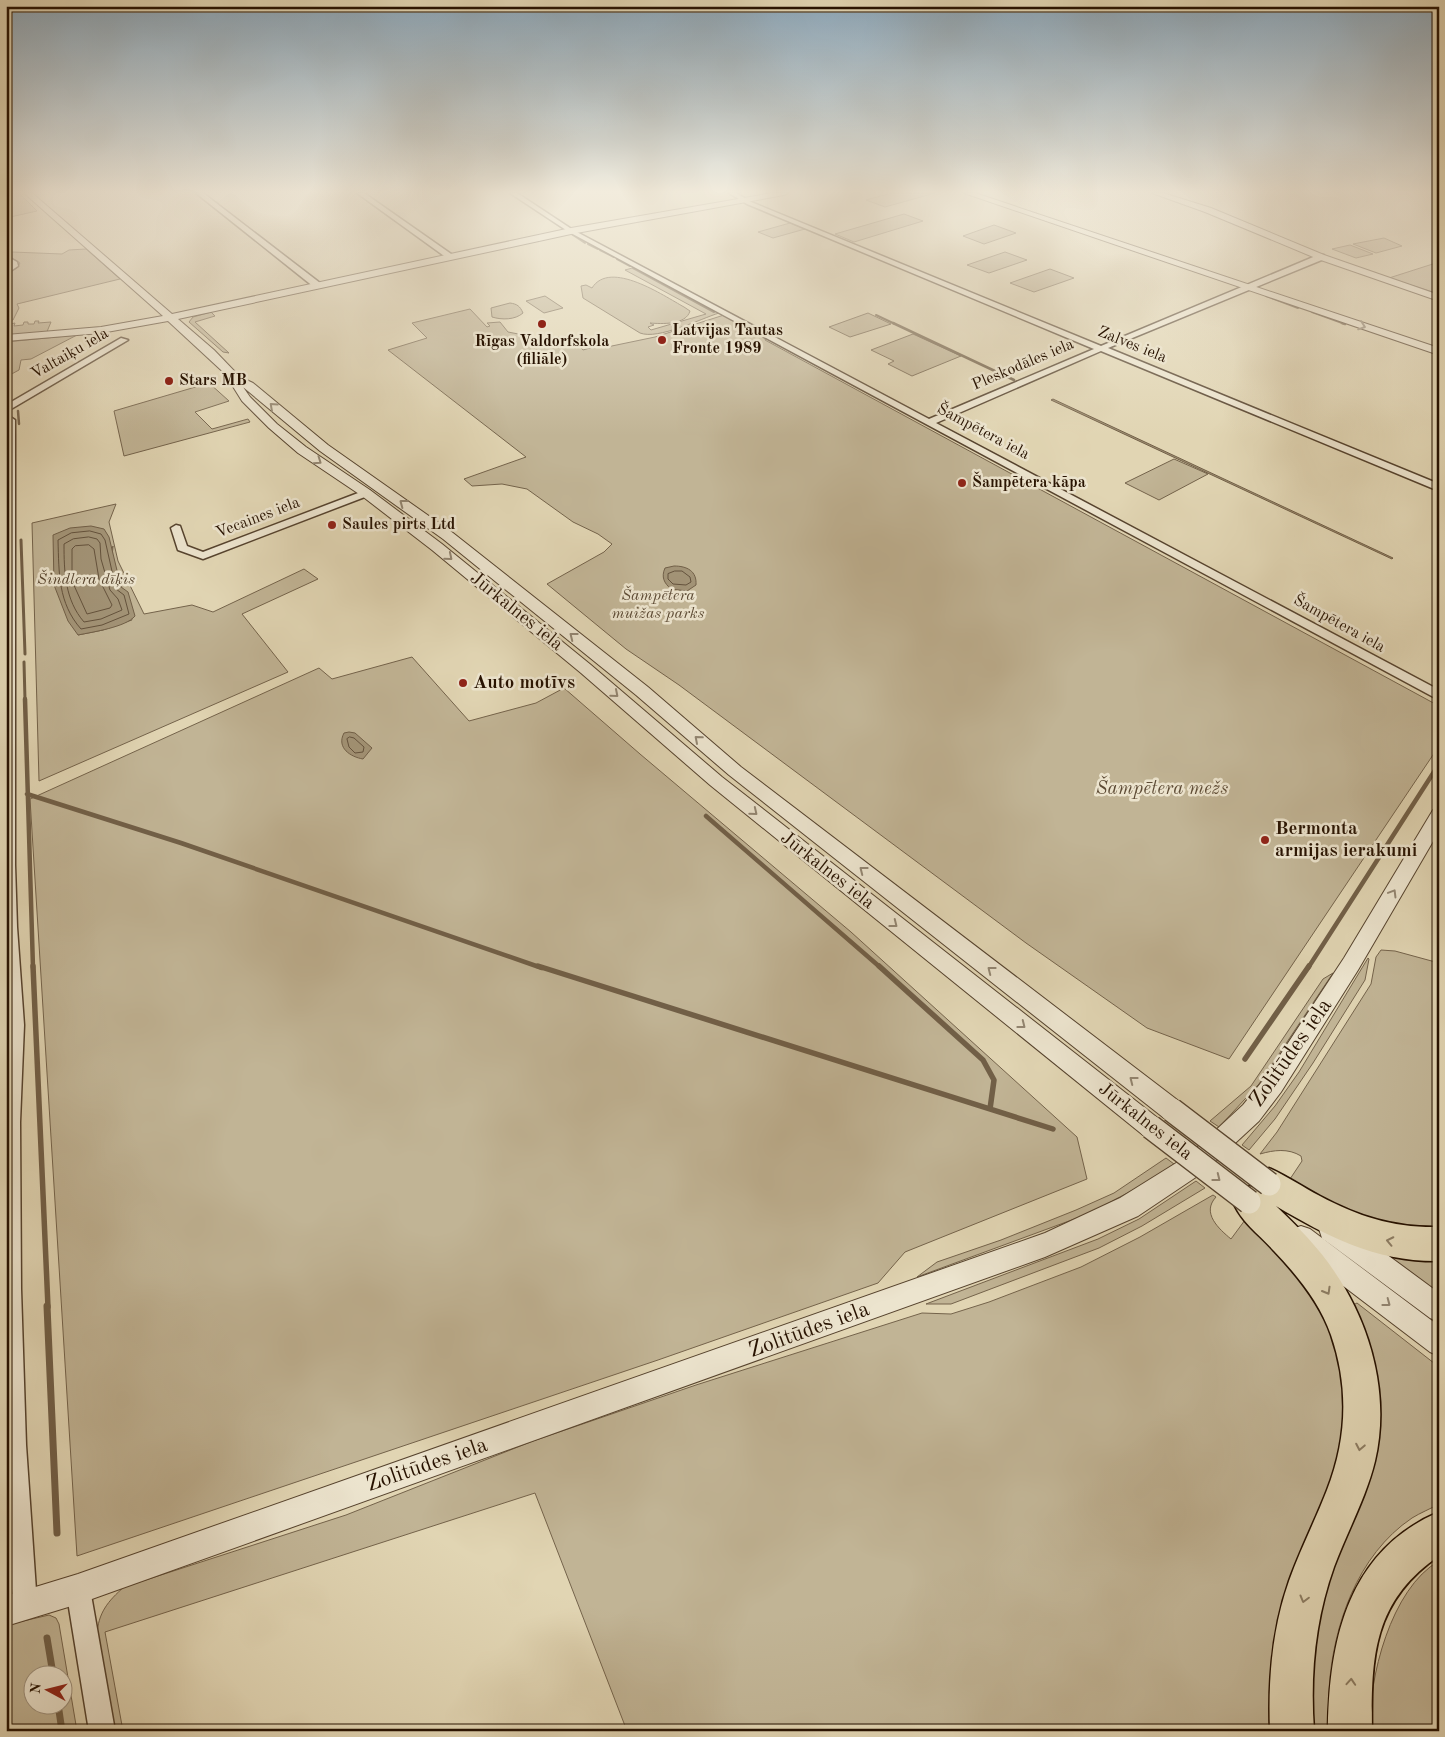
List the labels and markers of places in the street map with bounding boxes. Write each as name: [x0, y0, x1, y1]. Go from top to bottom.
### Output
marker: Rīgas Valdorfskola (filiāle): [536, 318, 548, 330]
place label: Latvijas Tautas Fronte 1989: [672, 323, 783, 357]
place label: Rīgas Valdorfskola (filiāle): [475, 334, 609, 368]
marker: Latvijas Tautas Fronte 1989: [656, 334, 668, 346]
place label: Stars MB: [179, 373, 247, 389]
marker: Stars MB: [163, 375, 175, 387]
place label: Šampētera kāpa: [972, 471, 1086, 491]
marker: Šampētera kāpa: [956, 477, 968, 489]
place label: Saules pirts Ltd: [342, 517, 456, 533]
marker: Saules pirts Ltd: [326, 519, 338, 531]
place label: Auto motīvs: [473, 674, 575, 693]
marker: Auto motīvs: [457, 677, 469, 689]
place label: Bermonta armijas ierakumi: [1275, 820, 1418, 861]
marker: Bermonta armijas ierakumi: [1259, 834, 1271, 846]

